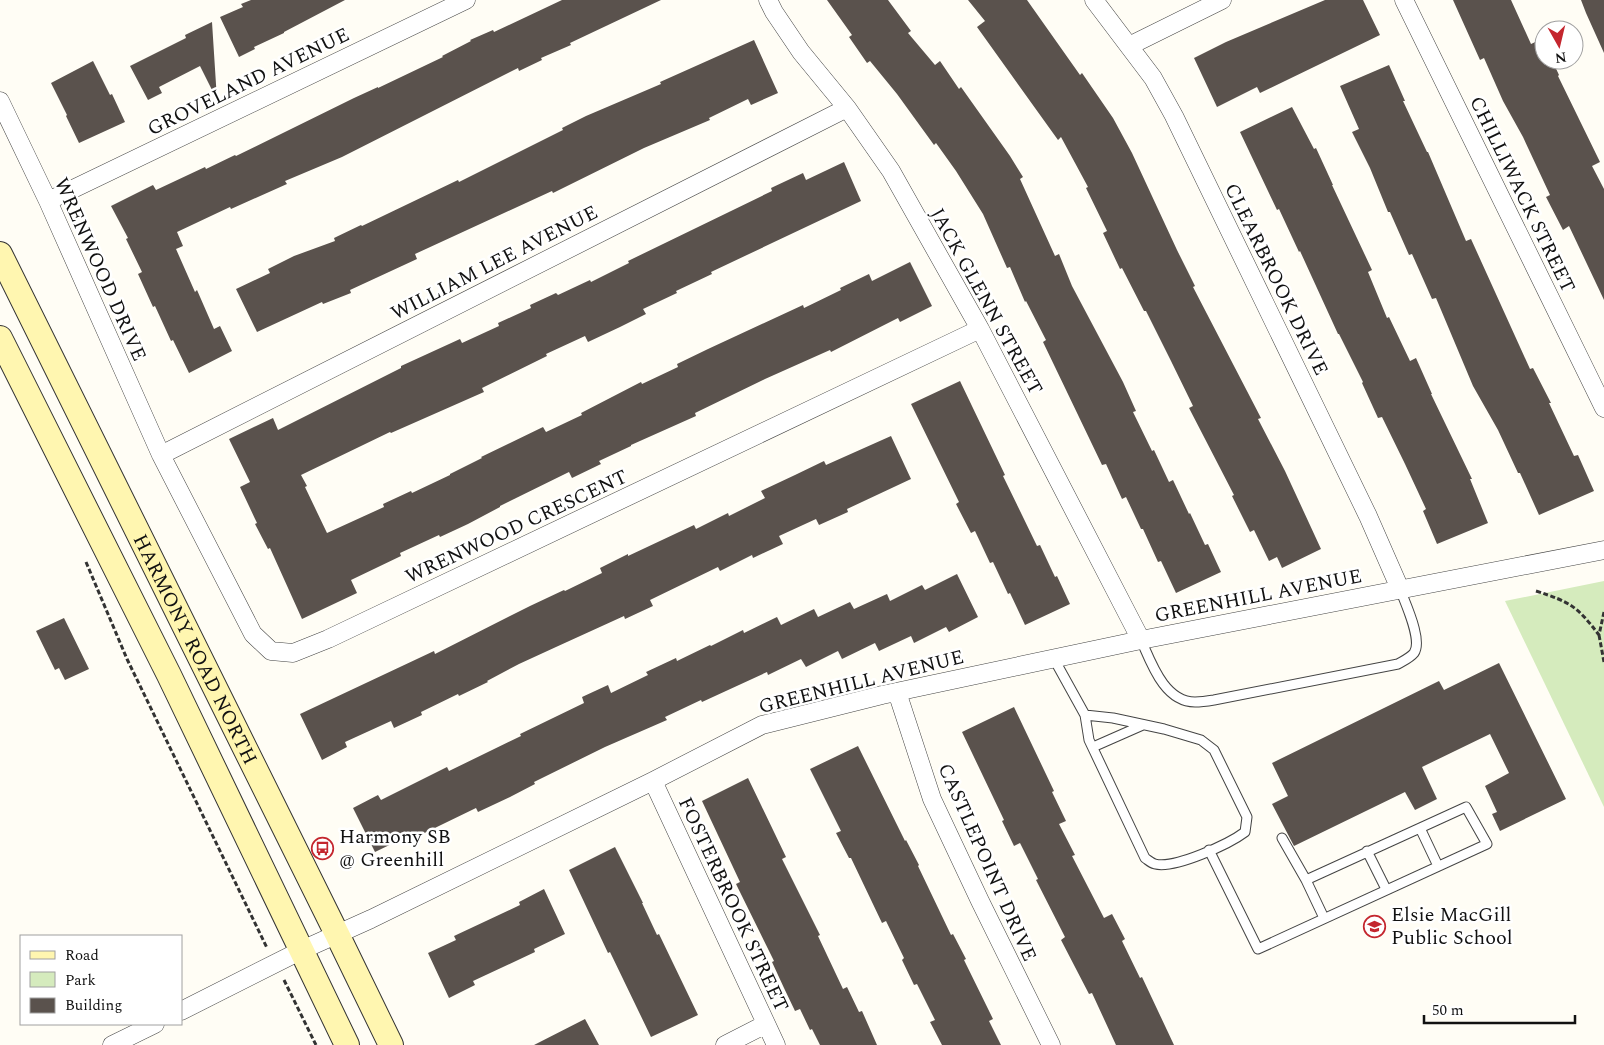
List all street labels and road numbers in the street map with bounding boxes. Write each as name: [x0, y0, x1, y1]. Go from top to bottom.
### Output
street label: GROVELAND AVENUE: [142, 20, 355, 144]
street label: CHILLIWACK STREET: [1461, 91, 1583, 298]
street label: WRENWOOD DRIVE: [46, 173, 154, 366]
street label: CLEARBROOK DRIVE: [1216, 178, 1336, 381]
street label: WILLIAM LEE AVENUE: [386, 198, 603, 328]
street label: JACK GLENN STREET: [922, 202, 1050, 400]
street label: WRENWOOD CRESCENT: [400, 462, 633, 592]
street label: HARMONY ROAD NORTH: [125, 529, 265, 770]
street label: GREENHILL AVENUE: [1152, 561, 1364, 631]
street label: GREENHILL AVENUE: [755, 642, 967, 722]
street label: CASTLEPOINT DRIVE: [930, 758, 1044, 966]
street label: FOSTERBROOK STREET: [670, 792, 796, 1017]

